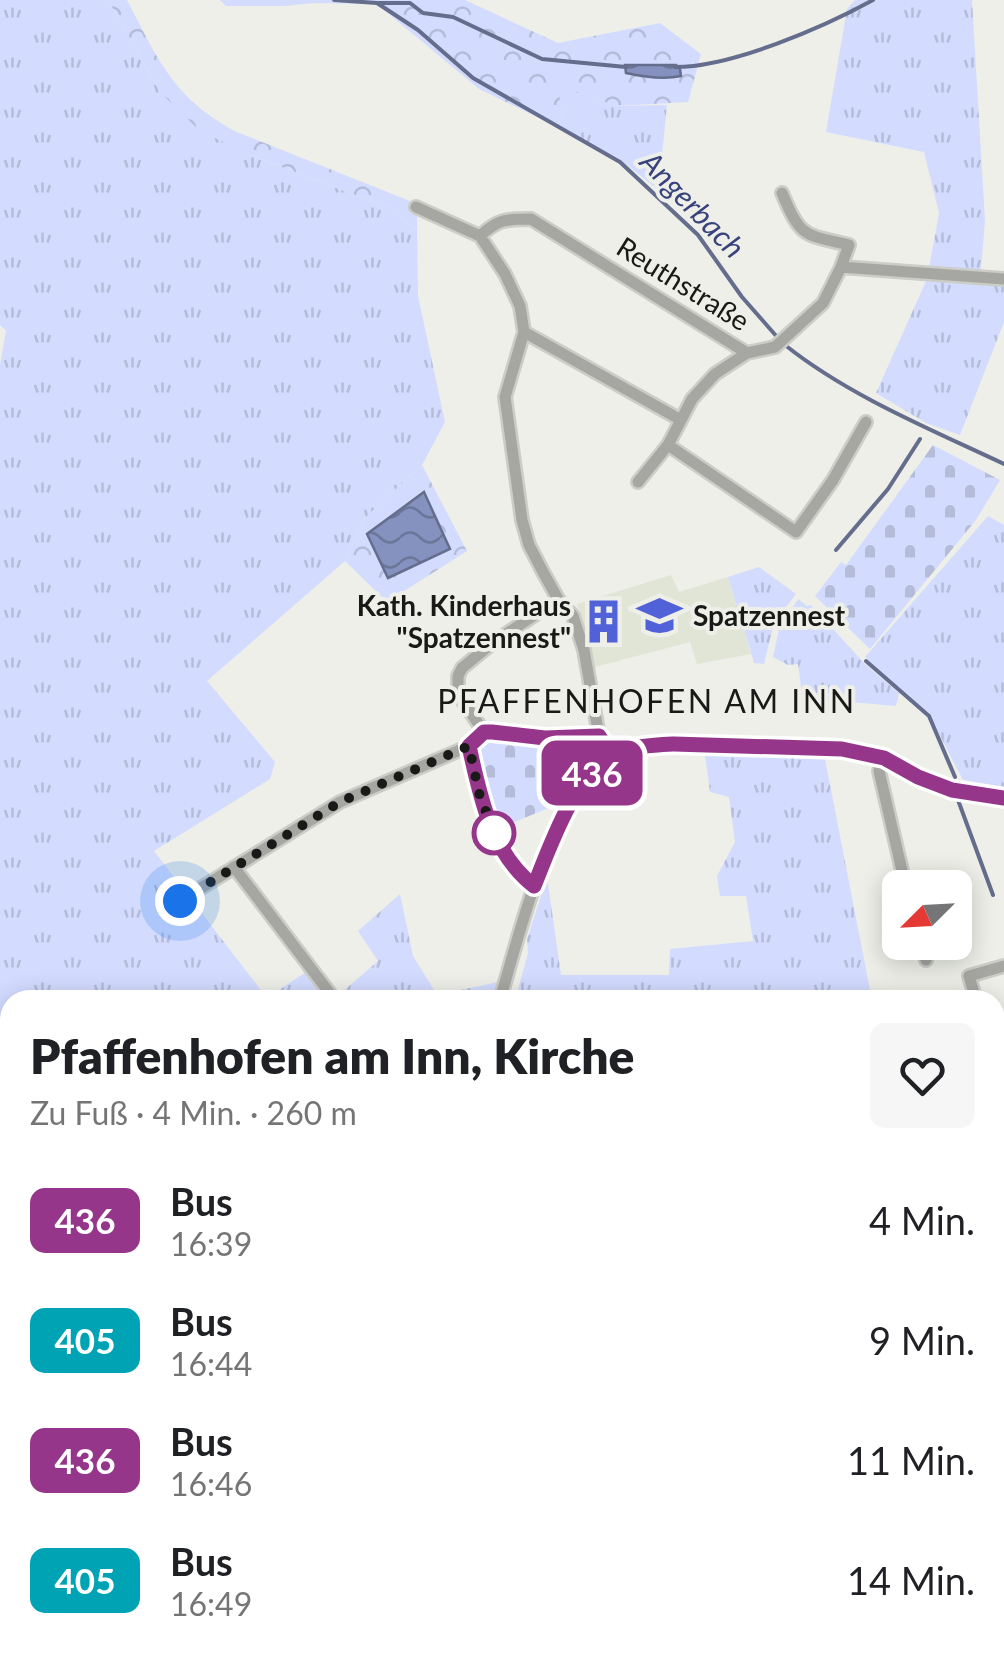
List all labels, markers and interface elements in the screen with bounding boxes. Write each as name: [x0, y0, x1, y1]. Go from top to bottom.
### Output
water label: Angerbach: [633, 142, 753, 264]
street label: Reuthstraße: [611, 229, 756, 337]
place label: Kath. Kinderhaus "Spatzennest": [357, 588, 571, 654]
school or university icon: Spatzennest: [636, 592, 684, 640]
building icon: Kath. Kinderhaus "Spatzennest": [580, 598, 628, 646]
place label: Spatzennest: [693, 598, 846, 632]
district label: PFAFFENHOFEN AM INN: [437, 681, 857, 720]
line badge: 436: [534, 740, 650, 806]
text: 436: [562, 752, 622, 794]
unlabelled marker: [473, 812, 515, 854]
north arrow: [882, 870, 972, 960]
map controls: [882, 870, 972, 960]
your location: [155, 876, 205, 926]
button: heart: [870, 1023, 975, 1128]
text: Pfaffenhofen am Inn, Kirche: [30, 1027, 634, 1084]
text: Zu Fuß · 4 Min. · 260 m: [30, 1093, 357, 1132]
text: Bus: [170, 1178, 233, 1224]
text: 4 Min.: [869, 1197, 975, 1243]
text: 436: [55, 1199, 115, 1241]
text: 16:39: [170, 1224, 252, 1263]
text: Bus: [170, 1298, 233, 1344]
text: 9 Min.: [869, 1317, 975, 1363]
text: 405: [55, 1319, 115, 1361]
text: 16:44: [170, 1344, 252, 1383]
text: Bus: [170, 1418, 233, 1464]
text: 11 Min.: [847, 1437, 975, 1483]
text: 436: [55, 1439, 115, 1481]
text: 16:46: [170, 1464, 252, 1503]
text: Bus: [170, 1538, 233, 1584]
text: 14 Min.: [847, 1557, 975, 1603]
text: 405: [55, 1559, 115, 1601]
text: 16:49: [170, 1584, 252, 1623]

